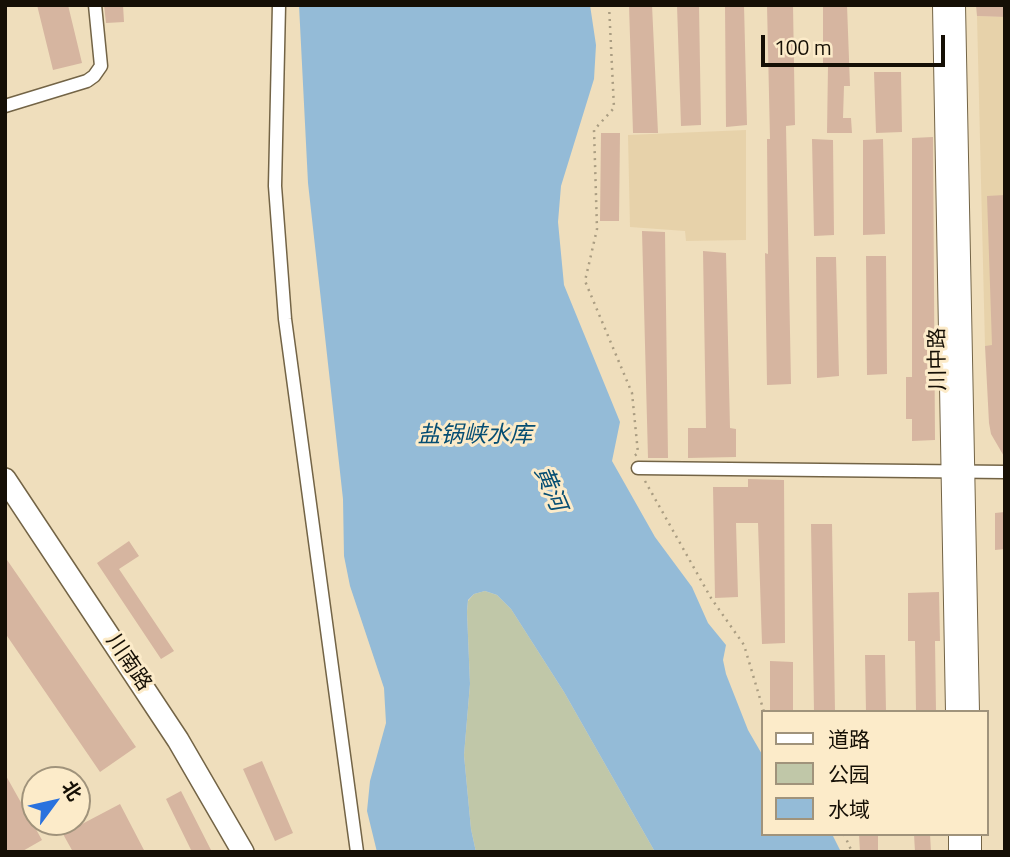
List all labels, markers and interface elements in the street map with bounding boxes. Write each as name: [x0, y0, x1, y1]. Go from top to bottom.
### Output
scale bar: [765, 21, 949, 65]
text: 100 m: [774, 31, 831, 63]
street label: 川中路: [926, 327, 952, 391]
water label: 盐锅峡水库: [418, 422, 532, 450]
water label: 黄河: [527, 462, 571, 516]
street label: 川南路: [100, 630, 156, 696]
legend: [762, 710, 989, 836]
text: 道路: [828, 723, 870, 755]
text: 公园: [828, 758, 870, 790]
north arrow: [21, 766, 91, 836]
text: 北: [55, 775, 90, 806]
text: 水域: [828, 793, 870, 825]

